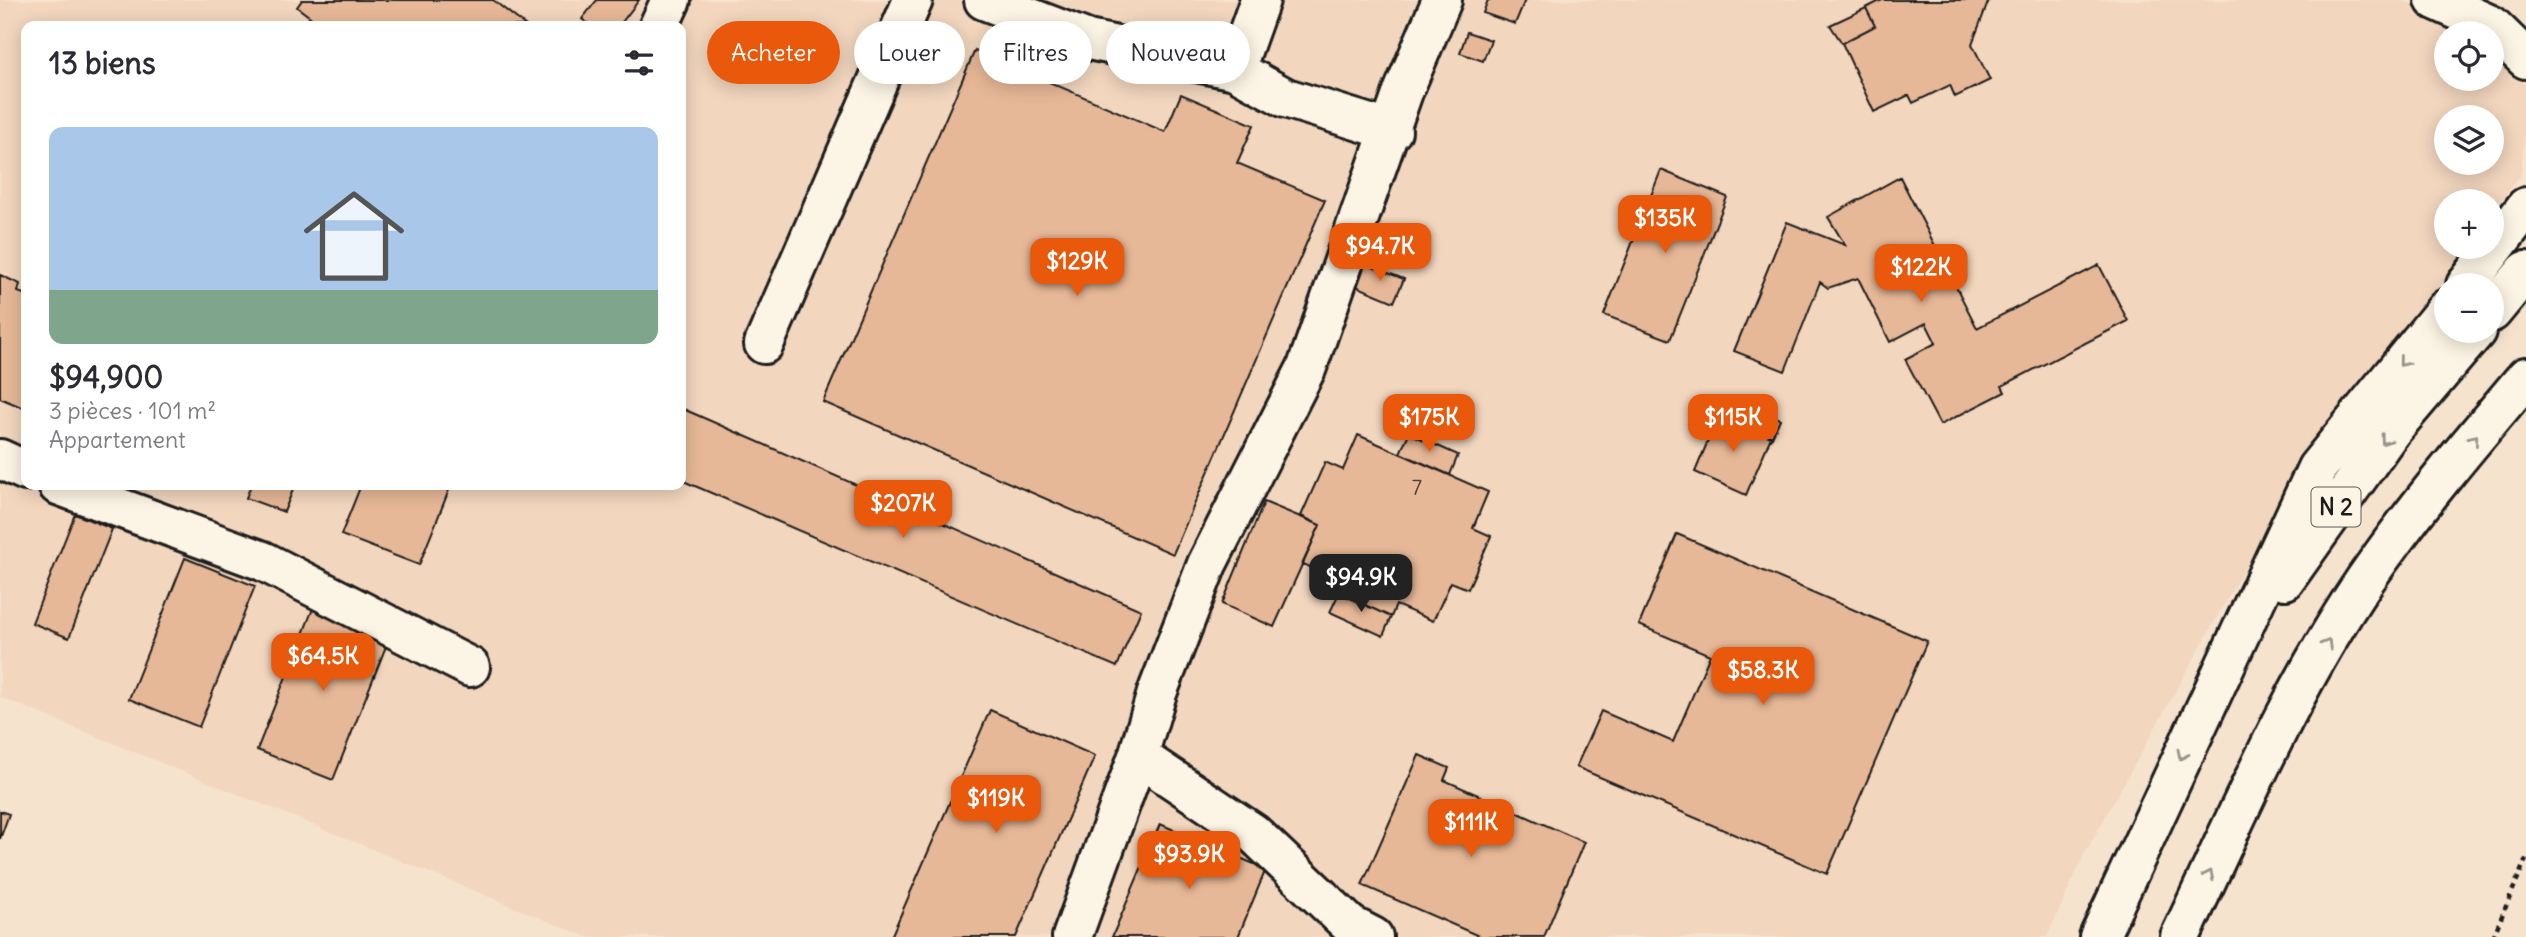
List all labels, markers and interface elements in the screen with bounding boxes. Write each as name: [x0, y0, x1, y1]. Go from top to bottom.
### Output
chip: Acheter: [707, 21, 840, 84]
chip: Louer: [854, 21, 965, 84]
chip: Filtres: [979, 21, 1092, 84]
chip: Nouveau: [1106, 21, 1250, 84]
map controls: [2434, 21, 2504, 343]
button: locate: [2434, 21, 2504, 91]
text: 13 biens: [49, 44, 156, 82]
icon: filters: [620, 44, 658, 82]
button: layers: [2434, 105, 2504, 175]
icon: home: [291, 173, 417, 299]
button: +: [2434, 189, 2504, 259]
pin: $135K: [1616, 196, 1714, 255]
text: $135K: [1634, 203, 1696, 232]
pin: $94.7K: [1323, 224, 1437, 283]
text: $94.7K: [1345, 231, 1415, 260]
pin: $129K: [1028, 238, 1126, 298]
pin: $122K: [1872, 244, 1970, 304]
text: $129K: [1046, 246, 1108, 275]
text: $122K: [1891, 252, 1951, 281]
button: −: [2434, 273, 2504, 343]
one-way arrow: [2399, 355, 2412, 367]
text: $94,900: [49, 358, 163, 396]
pin: $175K: [1380, 394, 1478, 454]
pin: $115K: [1684, 394, 1782, 454]
text: 3 pièces · 101 m²: [49, 396, 216, 425]
text: $175K: [1399, 402, 1459, 431]
text: $115K: [1704, 402, 1762, 431]
text: Appartement: [49, 425, 186, 454]
one-way arrow: [2381, 432, 2393, 444]
one-way arrow: [2465, 434, 2478, 446]
house number: 7: [1412, 474, 1422, 501]
pin: $207K: [854, 480, 952, 540]
text: $207K: [870, 488, 936, 517]
road number: N 2: [2312, 488, 2360, 526]
pin: $94.9K: [1304, 554, 1418, 614]
text: $94.9K: [1325, 562, 1397, 591]
pin: $64.5K: [266, 634, 380, 693]
one-way arrow: [2319, 638, 2332, 651]
text: $64.5K: [287, 641, 359, 670]
pin: $58.3K: [1706, 648, 1820, 707]
text: $58.3K: [1727, 655, 1799, 684]
one-way arrow: [2177, 748, 2191, 760]
pin: $119K: [947, 776, 1045, 835]
text: $119K: [967, 783, 1025, 812]
pin: $111K: [1422, 800, 1520, 859]
text: $111K: [1444, 807, 1498, 836]
pin: $93.9K: [1132, 832, 1246, 891]
text: $93.9K: [1153, 839, 1225, 868]
one-way arrow: [2201, 870, 2215, 883]

